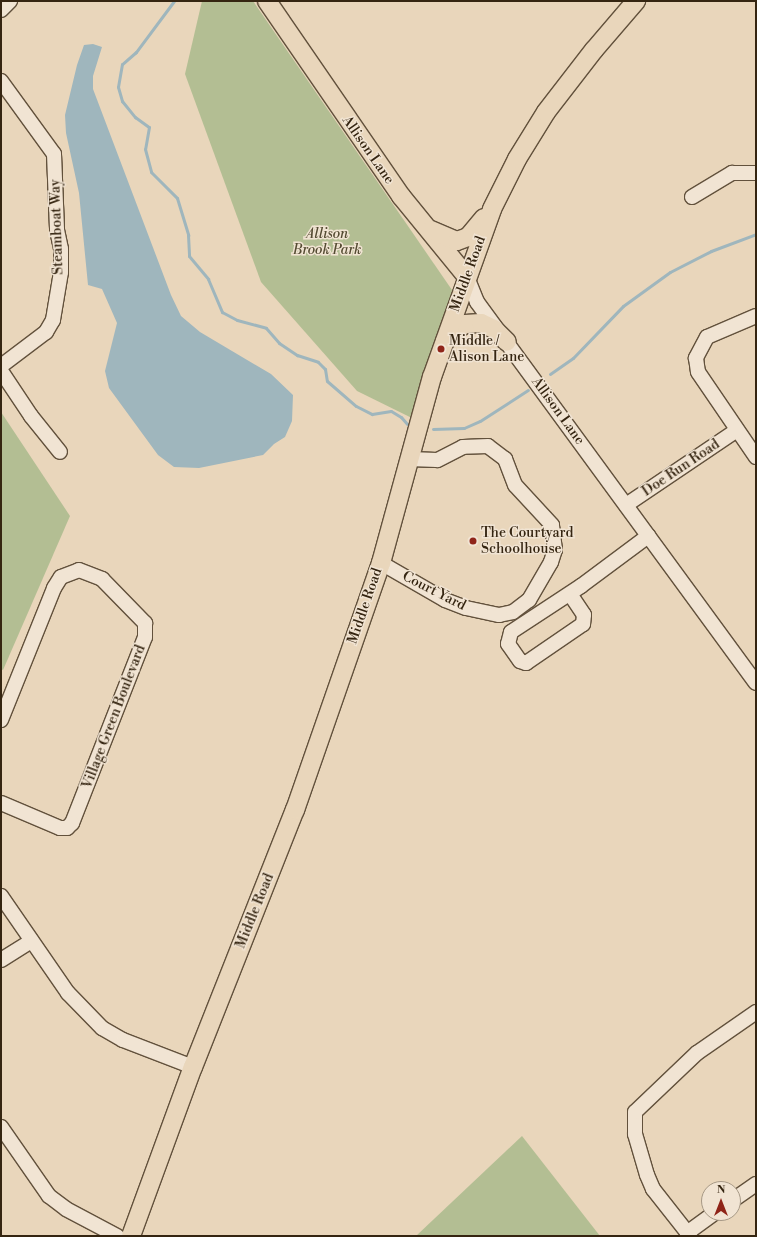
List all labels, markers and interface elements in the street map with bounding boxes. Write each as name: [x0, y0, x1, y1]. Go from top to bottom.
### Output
street label: Allison Lane: [338, 113, 398, 187]
street label: Steamboat Way: [47, 179, 67, 275]
park label: Allison Brook Park: [293, 226, 361, 258]
street label: Middle Road: [447, 234, 489, 314]
place label: Middle / Alison Lane: [449, 333, 524, 366]
marker: Middle / Alison Lane: [436, 344, 446, 354]
street label: Allison Lane: [528, 374, 588, 448]
street label: Doe Run Road: [639, 436, 723, 500]
place label: The Courtyard Schoolhouse: [481, 525, 573, 558]
marker: The Courtyard Schoolhouse: [468, 536, 478, 546]
street label: Middle Road: [344, 566, 386, 646]
street label: Court Yard: [399, 568, 469, 614]
street label: Village Green Boulevard: [79, 643, 149, 791]
street label: Middle Road: [232, 871, 278, 951]
north arrow: [701, 1181, 741, 1221]
text: N: [717, 1183, 725, 1197]

